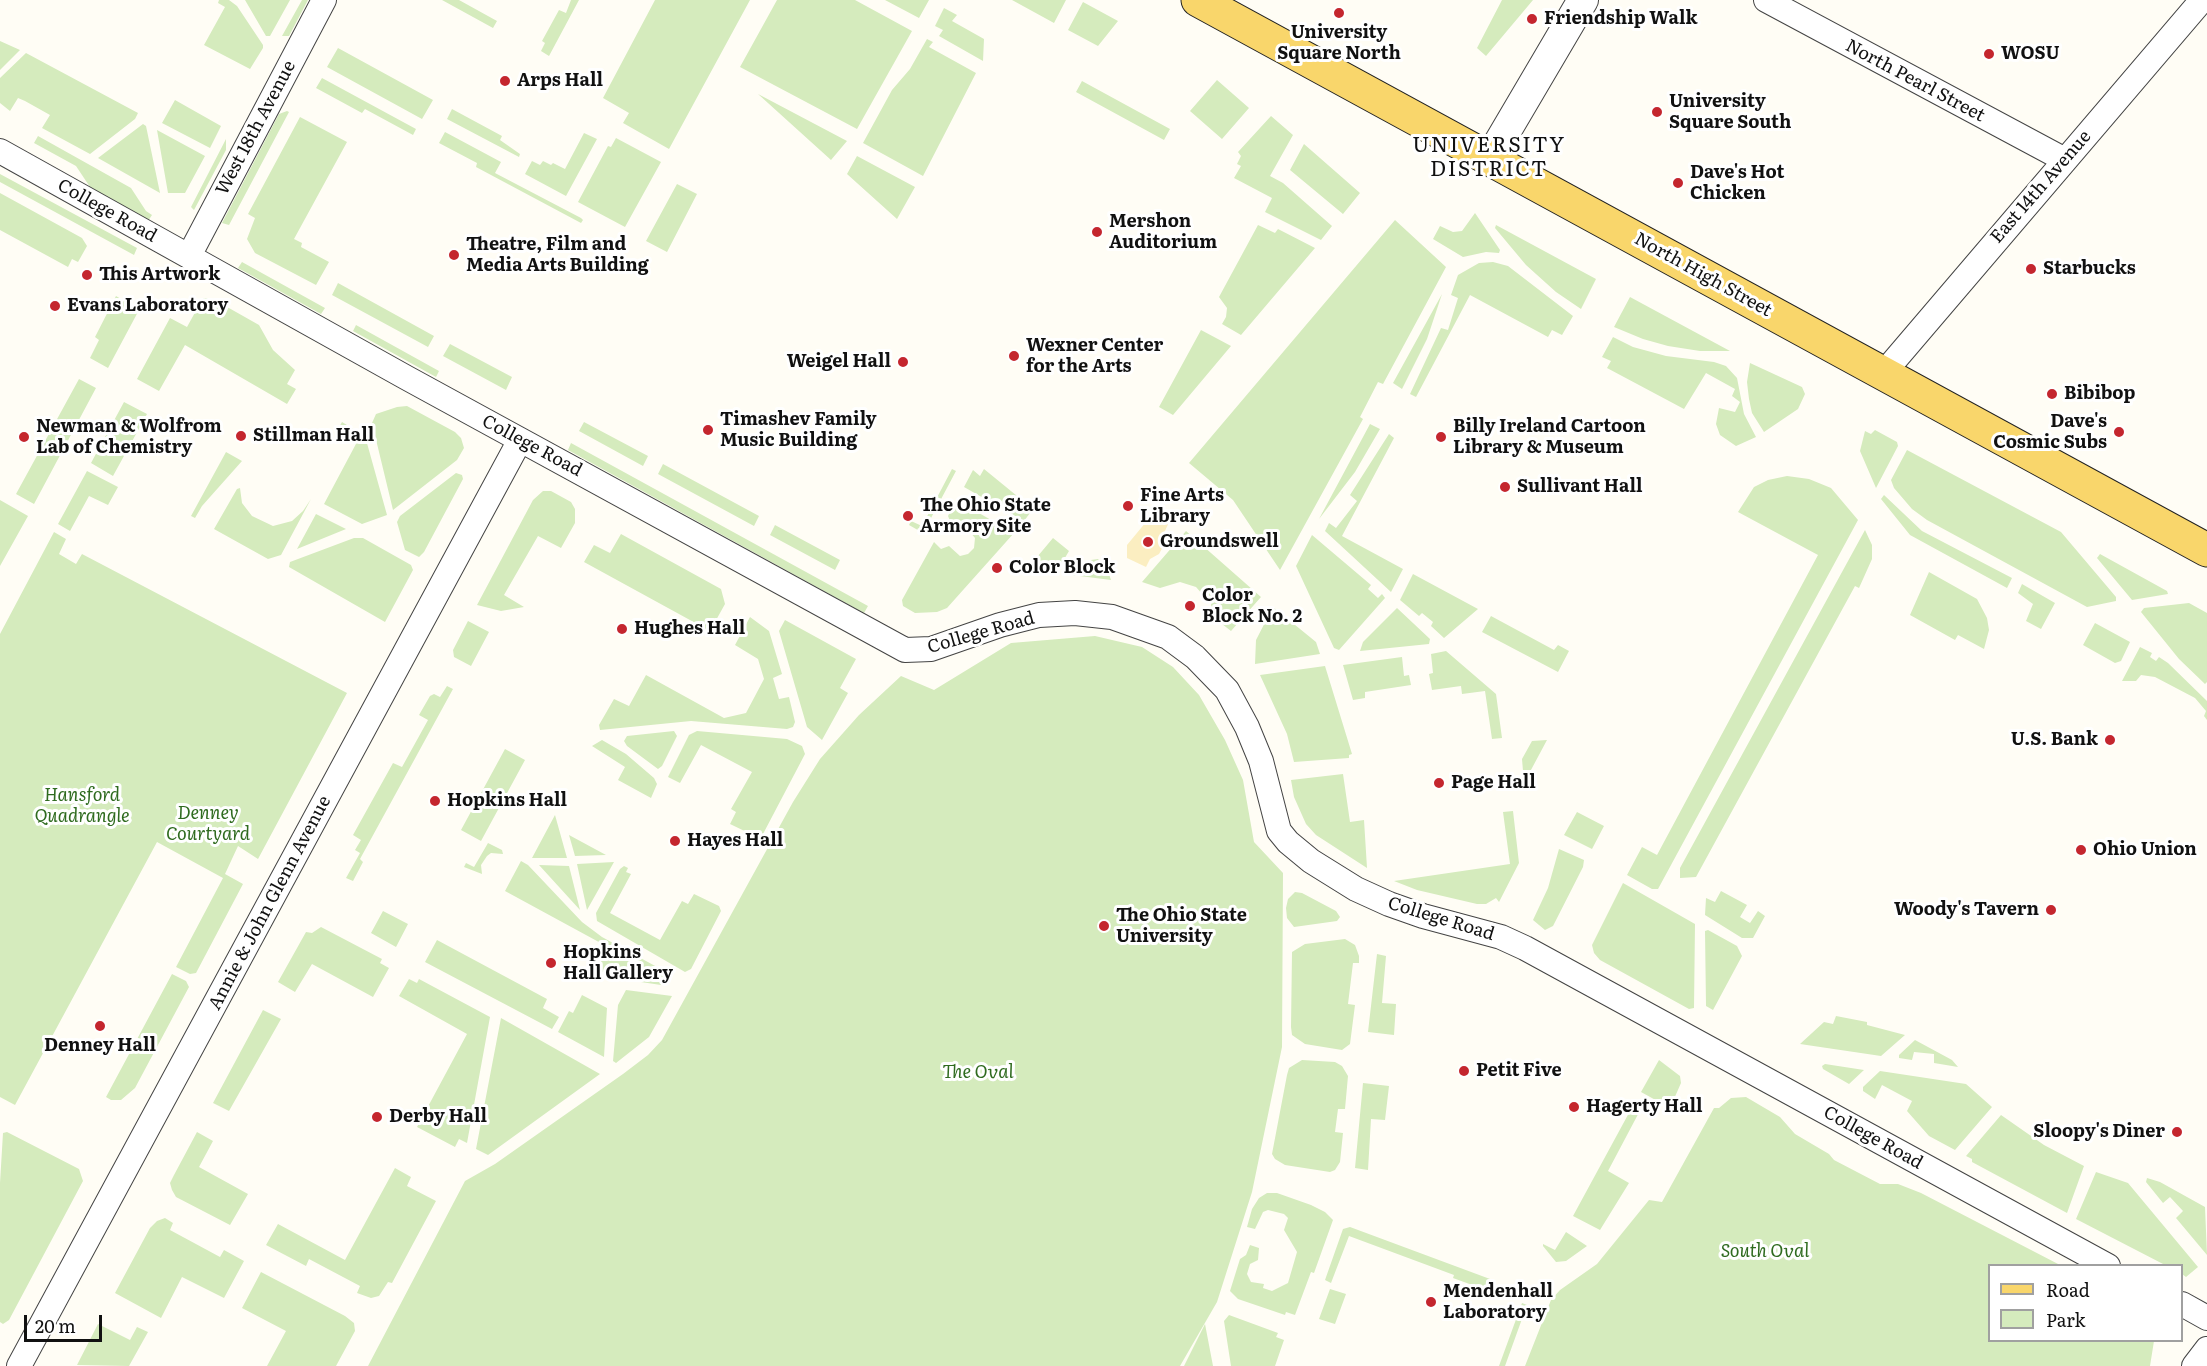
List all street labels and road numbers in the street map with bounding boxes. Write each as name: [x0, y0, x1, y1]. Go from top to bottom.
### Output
street label: North Pearl Street: [1842, 35, 1988, 127]
street label: West 18th Avenue: [211, 57, 301, 199]
street label: East 14th Avenue: [1986, 126, 2096, 248]
street label: College Road: [53, 175, 161, 247]
street label: North High Street: [1631, 228, 1775, 322]
street label: College Road: [478, 411, 586, 481]
street label: College Road: [925, 607, 1037, 659]
street label: Annie & John Glenn Avenue: [204, 792, 336, 1014]
street label: College Road: [1385, 893, 1497, 945]
street label: College Road: [1819, 1102, 1927, 1174]

